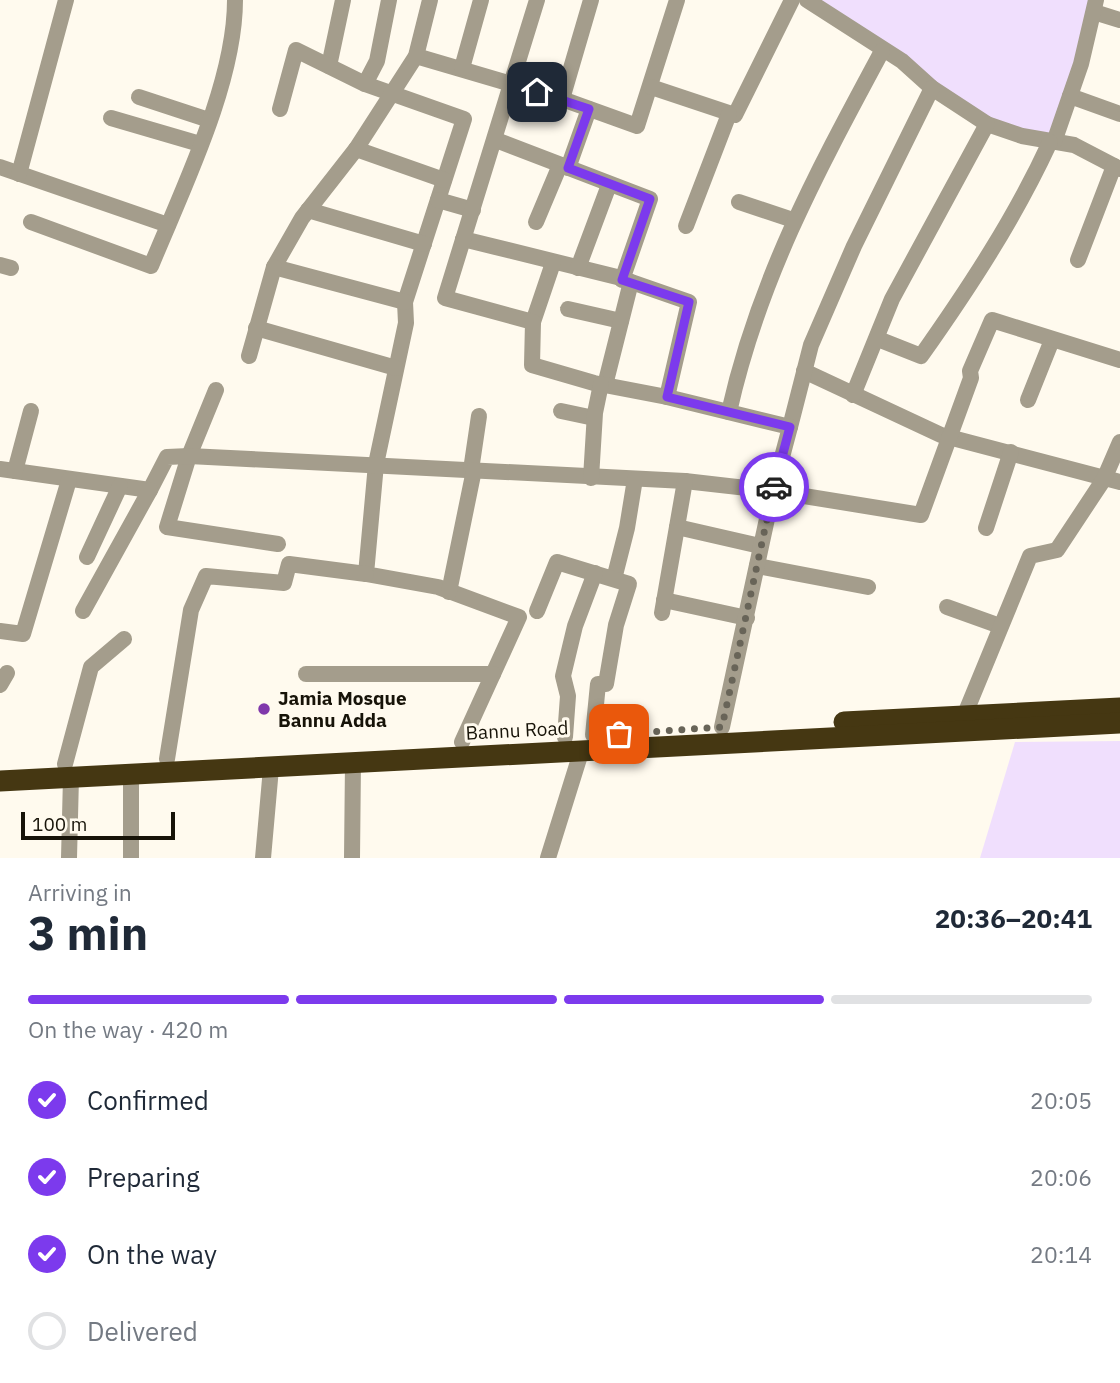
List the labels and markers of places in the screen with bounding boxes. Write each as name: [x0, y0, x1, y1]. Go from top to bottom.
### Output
pin: [507, 62, 567, 122]
place label: Jamia Mosque Bannu Adda: [278, 686, 407, 732]
marker: Jamia Mosque Bannu Adda: [256, 701, 272, 717]
pin: [589, 704, 649, 764]

